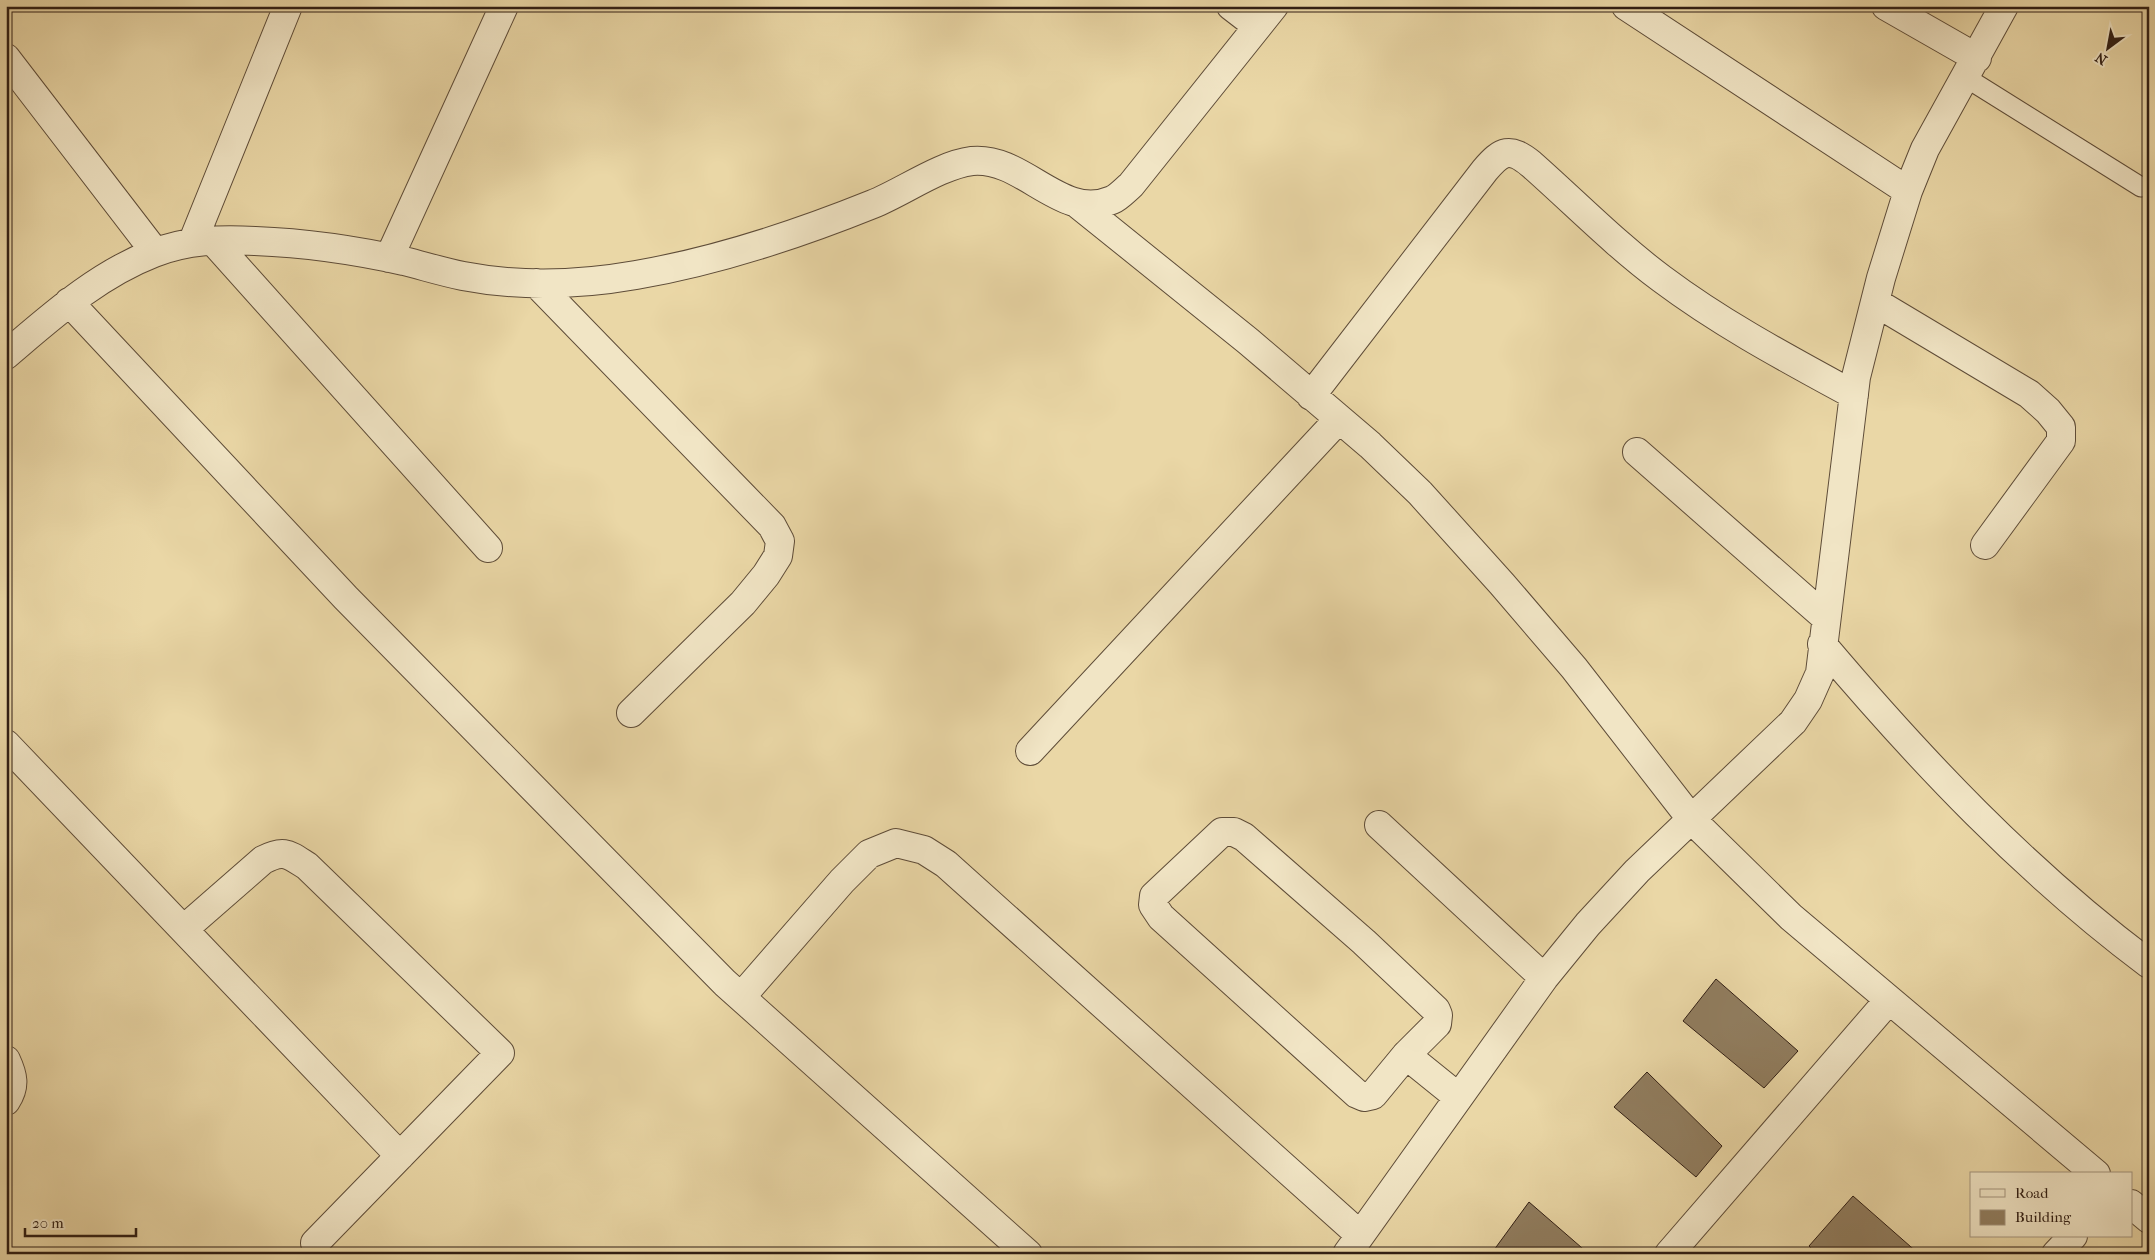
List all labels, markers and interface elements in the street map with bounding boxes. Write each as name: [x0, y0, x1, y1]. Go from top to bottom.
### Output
north arrow: [2082, 22, 2132, 72]
text: N: [2092, 48, 2110, 69]
legend: [1970, 1172, 2132, 1238]
text: Road: [2015, 1184, 2049, 1202]
scale bar: [25, 1205, 136, 1237]
text: Building: [2015, 1208, 2072, 1226]
text: 20 m: [32, 1214, 64, 1232]

